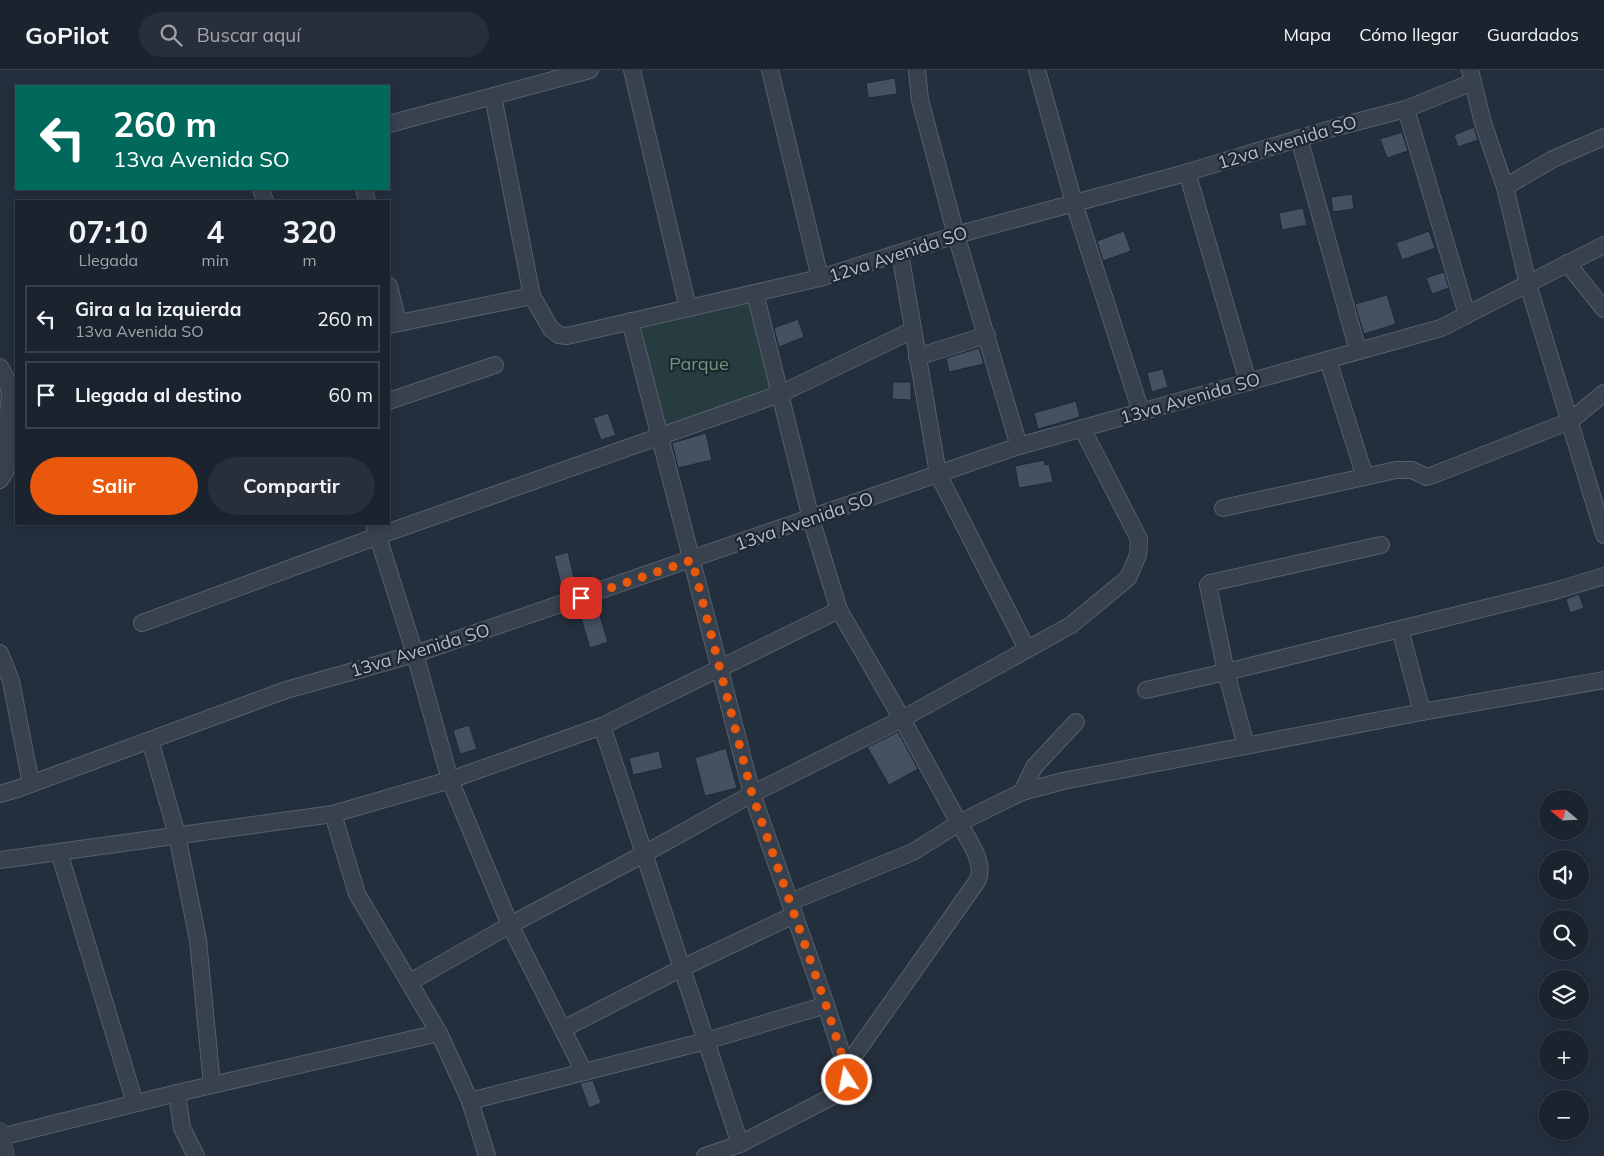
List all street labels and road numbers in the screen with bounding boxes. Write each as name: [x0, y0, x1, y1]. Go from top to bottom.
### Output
street label: 12va Avenida SO: [1214, 110, 1360, 174]
street label: 12va Avenida SO: [826, 221, 970, 287]
street label: 13va Avenida SO: [1117, 367, 1263, 429]
street label: 13va Avenida SO: [732, 487, 876, 555]
street label: 13va Avenida SO: [347, 618, 493, 682]

